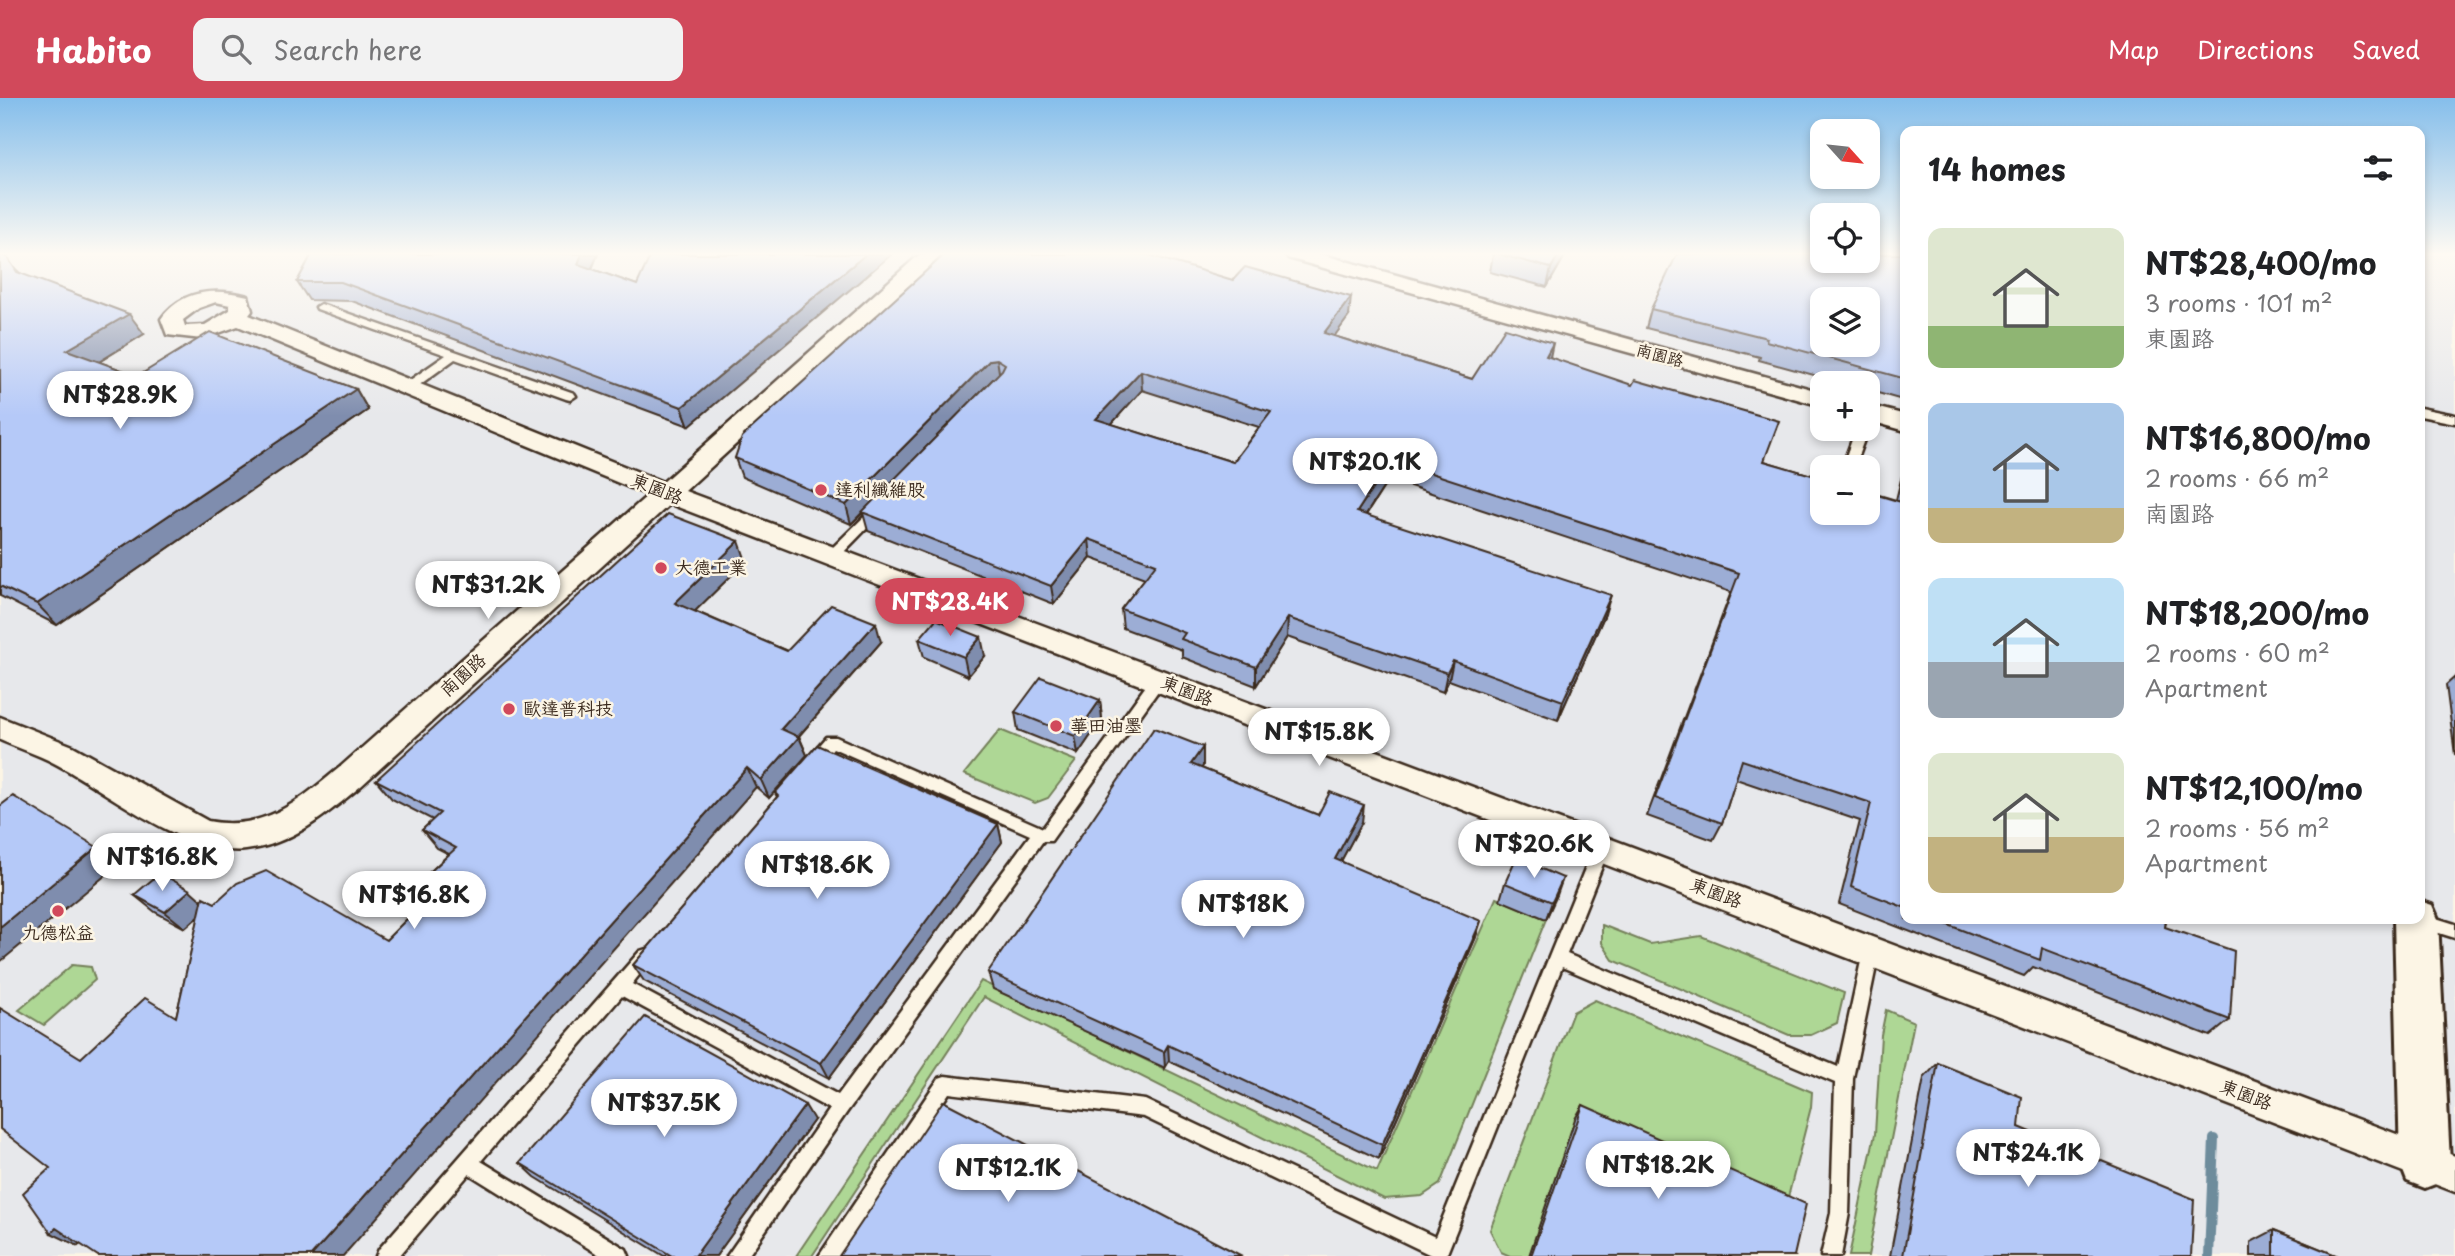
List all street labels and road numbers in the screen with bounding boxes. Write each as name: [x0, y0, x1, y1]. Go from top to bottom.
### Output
street label: 南園路: [1634, 336, 1687, 372]
street label: 東園路: [627, 465, 688, 510]
street label: 南園路: [433, 646, 491, 702]
street label: 東園路: [1157, 667, 1218, 712]
street label: 東園路: [1686, 869, 1747, 914]
street label: 東園路: [2216, 1071, 2277, 1116]

